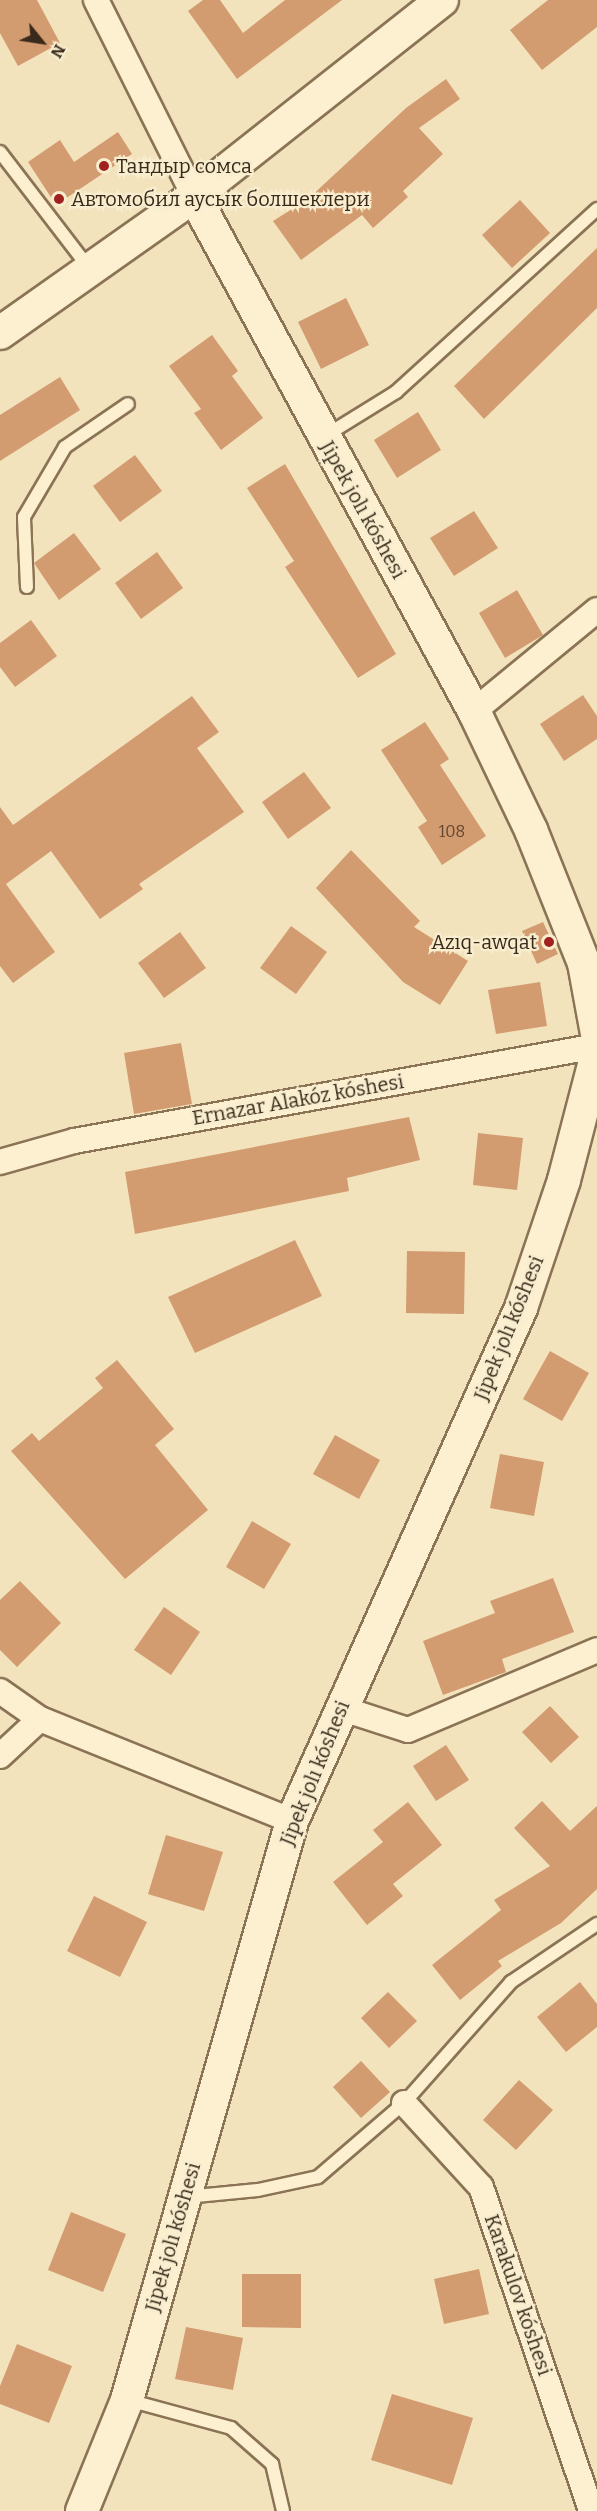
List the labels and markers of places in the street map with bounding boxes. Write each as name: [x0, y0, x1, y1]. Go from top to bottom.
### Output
place label: Тандыр сомса: [116, 154, 252, 178]
marker: Тандыр сомса: [97, 159, 111, 173]
place label: Автомобил аусык болшеклери: [71, 187, 370, 211]
marker: Автомобил аусык болшеклери: [52, 192, 66, 206]
place label: Azıq-awqat: [431, 930, 537, 954]
marker: Azıq-awqat: [542, 935, 556, 949]

